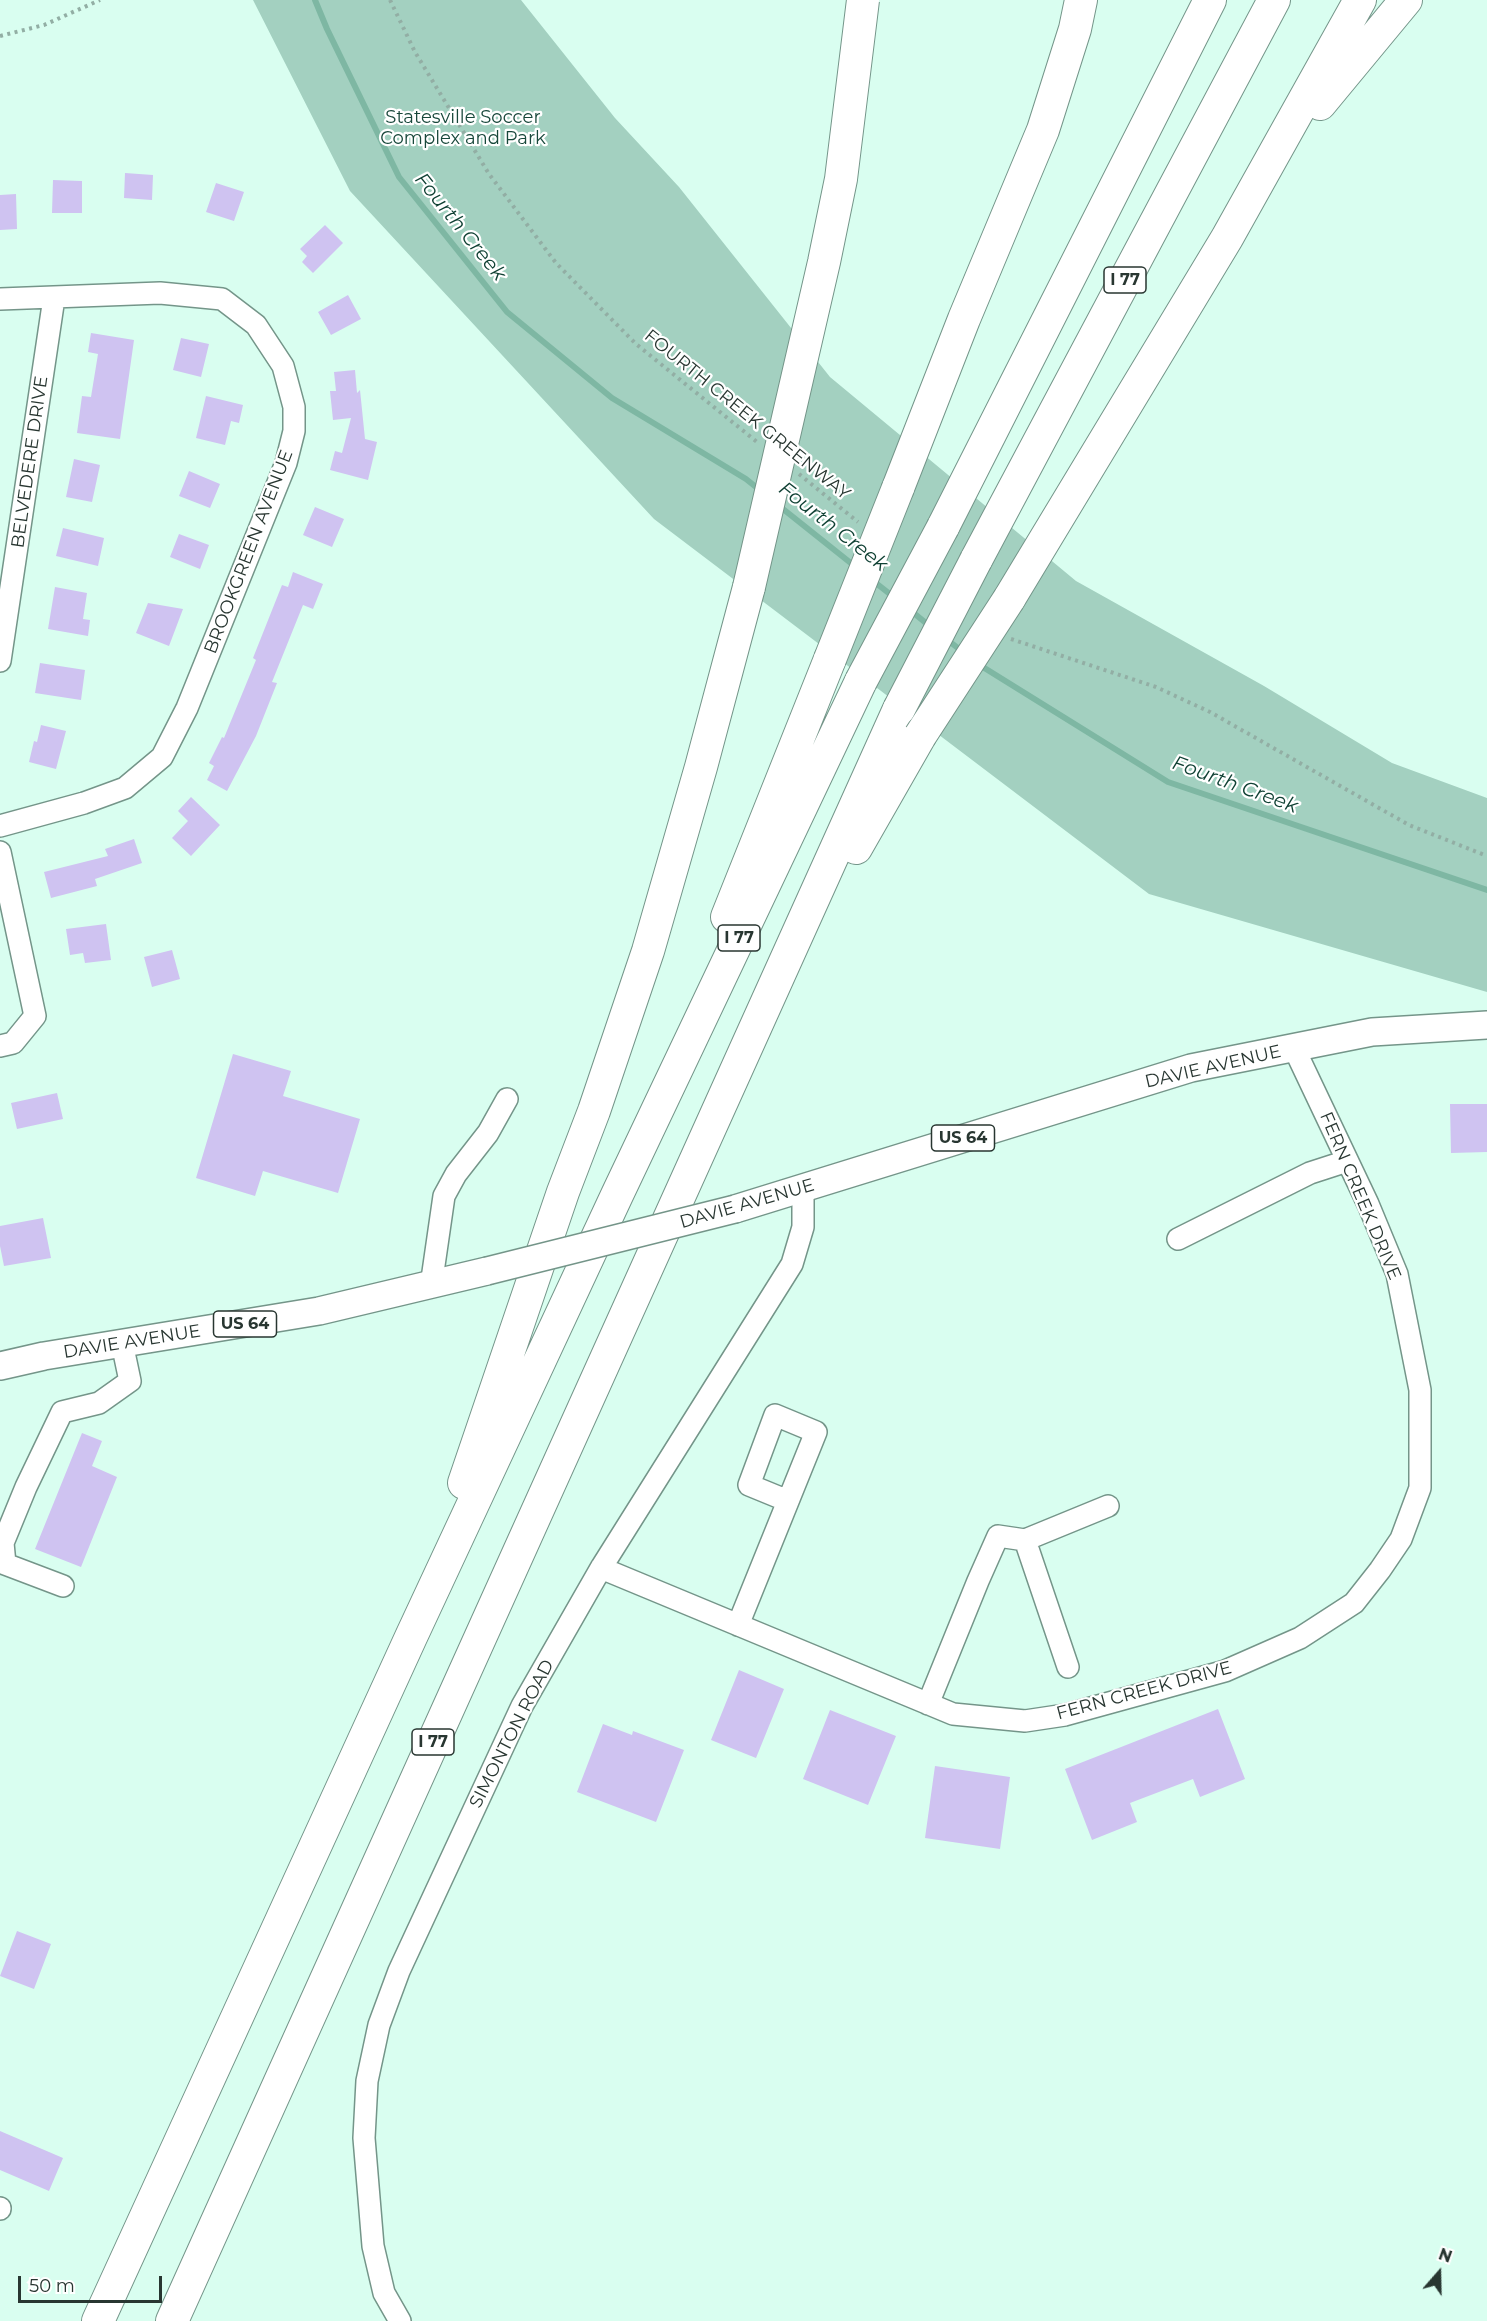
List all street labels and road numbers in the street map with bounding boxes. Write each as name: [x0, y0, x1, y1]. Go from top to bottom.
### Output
road number: I 77: [1104, 267, 1146, 293]
street label: FOURTH CREEK GREENWAY: [640, 325, 854, 505]
street label: BELVEDERE DRIVE: [7, 375, 53, 549]
street label: BROOKGREEN AVENUE: [200, 447, 298, 657]
road number: I 77: [718, 925, 760, 951]
street label: DAVIE AVENUE: [1143, 1041, 1283, 1093]
street label: FERN CREEK DRIVE: [1315, 1109, 1405, 1283]
road number: US 64: [932, 1125, 994, 1151]
street label: DAVIE AVENUE: [677, 1174, 817, 1234]
road number: US 64: [214, 1311, 276, 1337]
street label: DAVIE AVENUE: [62, 1320, 202, 1364]
street label: SIMONTON ROAD: [465, 1656, 559, 1812]
street label: FERN CREEK DRIVE: [1054, 1657, 1234, 1725]
road number: I 77: [412, 1729, 454, 1755]

